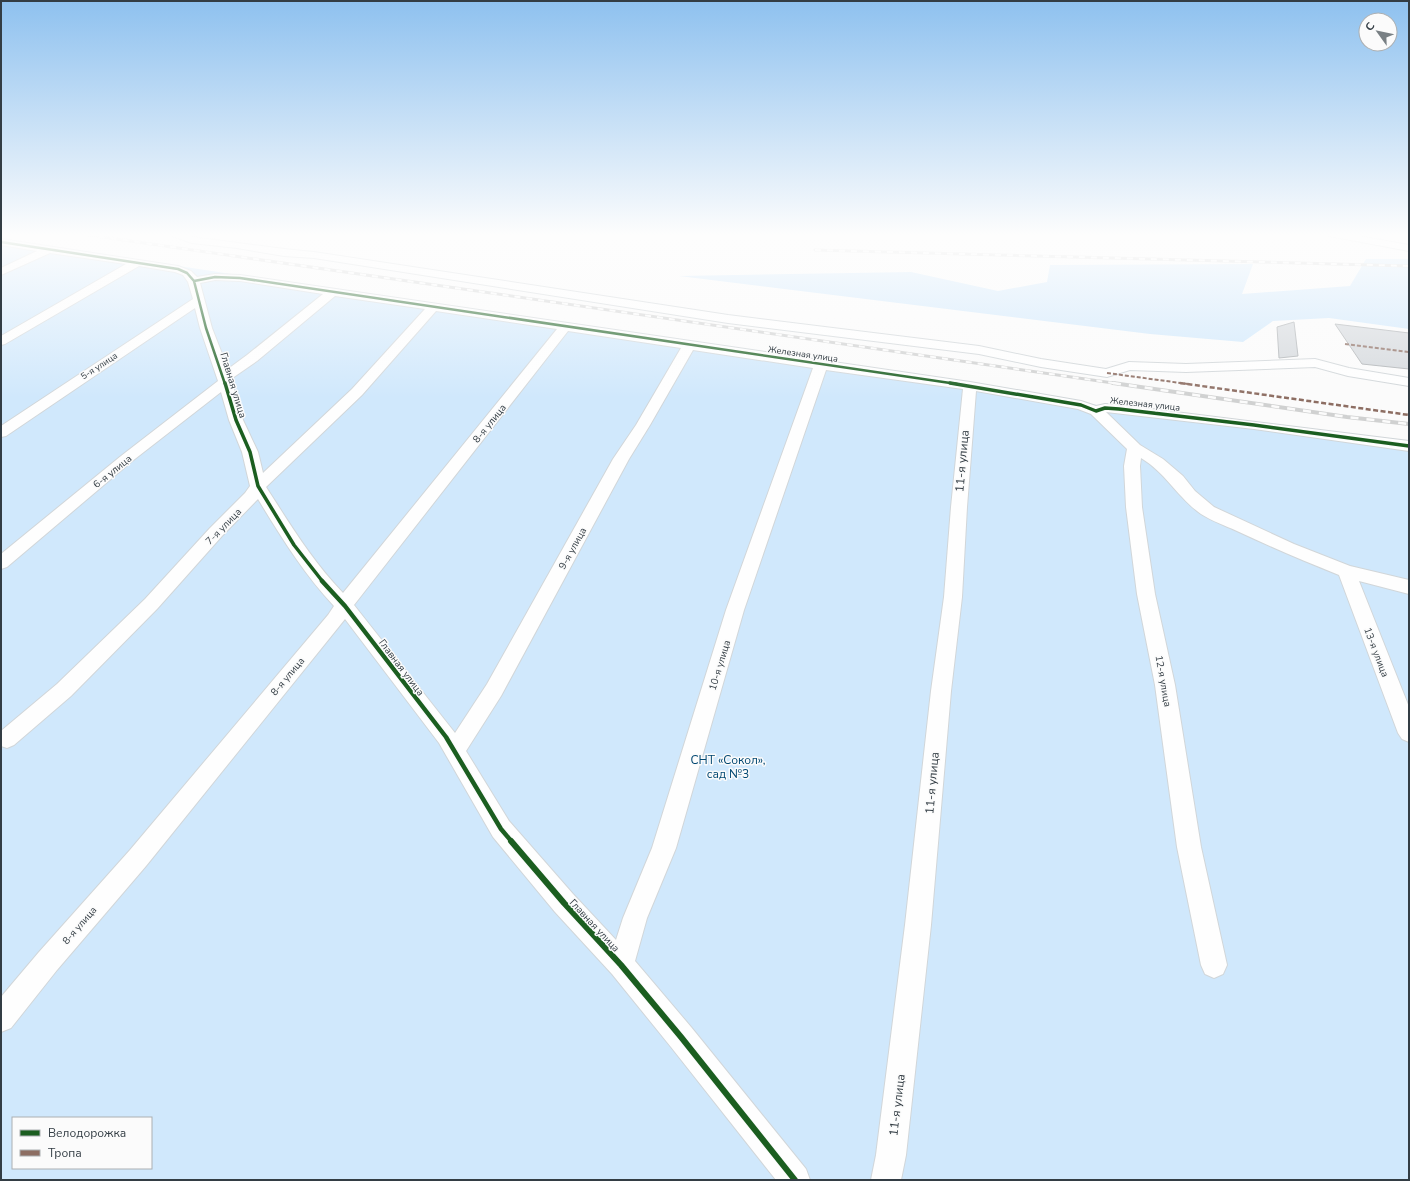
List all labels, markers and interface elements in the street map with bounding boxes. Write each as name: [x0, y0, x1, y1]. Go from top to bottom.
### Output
north arrow: [1358, 12, 1398, 52]
text: С: [1362, 19, 1379, 34]
street label: Железная улица: [767, 343, 839, 365]
street label: 5-я улица: [78, 350, 120, 382]
street label: Главная улица: [216, 351, 250, 420]
street label: Железная улица: [1109, 394, 1181, 414]
street label: 8-я улица: [470, 401, 510, 446]
street label: 11-я улица: [951, 429, 973, 493]
street label: 6-я улица: [90, 452, 135, 492]
street label: 7-я улица: [203, 505, 245, 548]
street label: 9-я улица: [556, 525, 590, 572]
street label: 13-я улица: [1360, 626, 1392, 679]
street label: Главная улица: [375, 636, 427, 699]
street label: 10-я улица: [706, 638, 734, 692]
street label: 8-я улица: [268, 654, 308, 699]
street label: 12-я улица: [1152, 654, 1174, 708]
street label: 11-я улица: [921, 751, 943, 815]
park label: СНТ «Сокол», сад №3: [690, 752, 766, 782]
street label: Главная улица: [566, 896, 622, 955]
street label: 8-я улица: [59, 904, 100, 948]
street label: 11-я улица: [885, 1073, 909, 1137]
legend: [12, 1117, 152, 1169]
text: Велодорожка: [48, 1125, 126, 1141]
text: Тропа: [48, 1145, 82, 1161]

